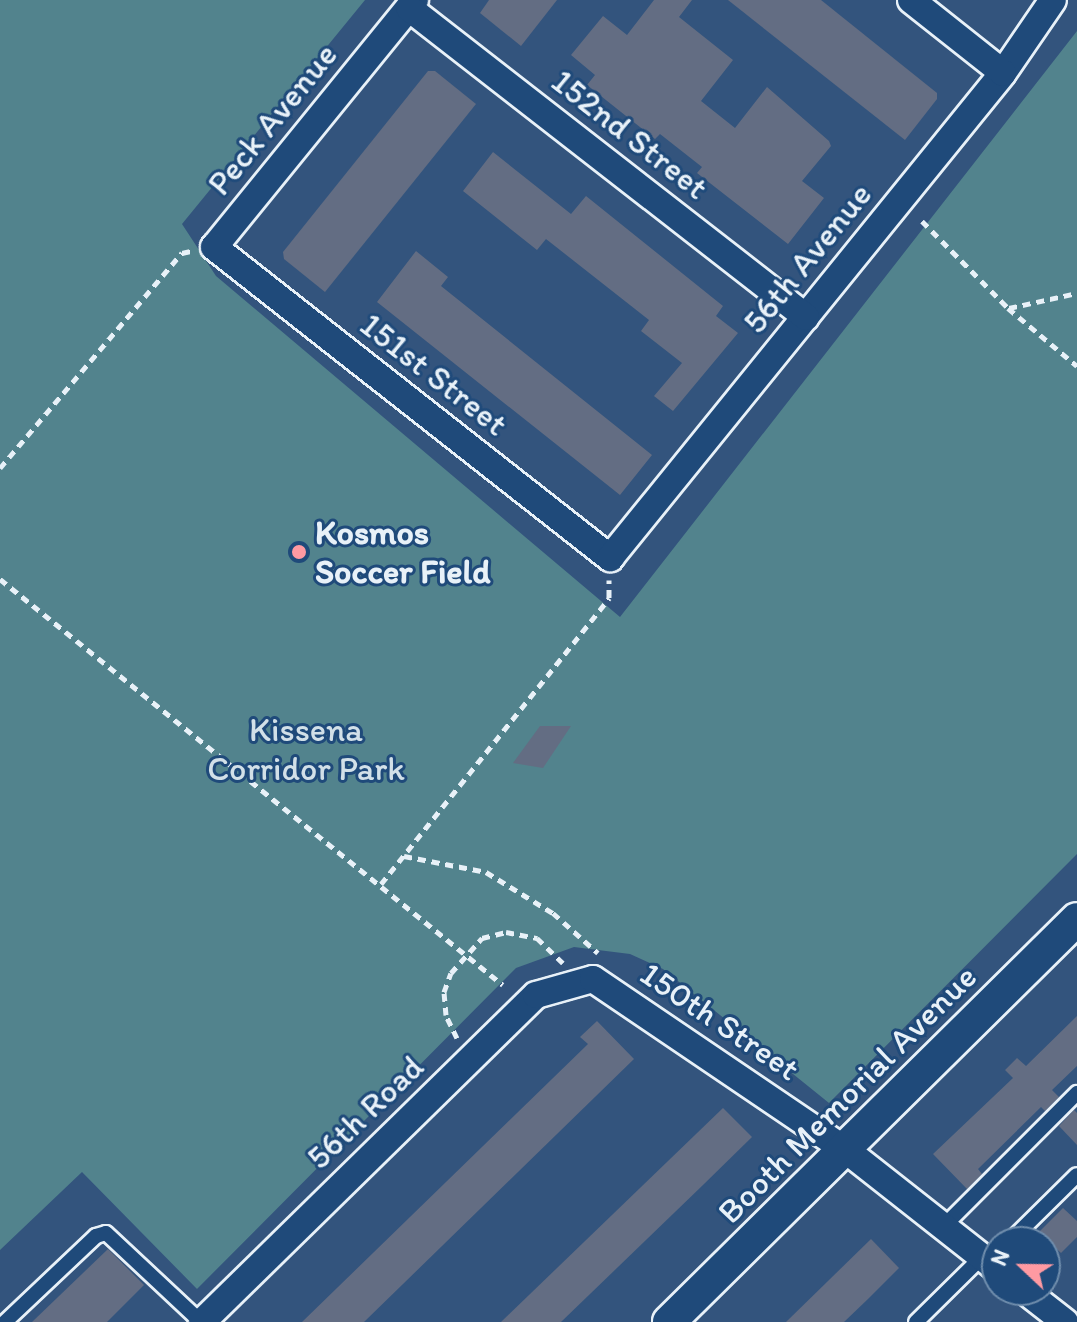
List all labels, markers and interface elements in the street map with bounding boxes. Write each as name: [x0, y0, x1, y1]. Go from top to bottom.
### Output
street label: Peck Avenue: [199, 35, 345, 203]
street label: 152nd Street: [544, 61, 716, 207]
street label: 56th Avenue: [735, 175, 879, 341]
street label: 151st Street: [353, 304, 515, 444]
place label: Kosmos Soccer Field: [315, 512, 490, 592]
marker: Kosmos Soccer Field: [290, 543, 308, 561]
park label: Kissena Corridor Park: [207, 709, 405, 788]
street label: 150th Street: [633, 953, 807, 1089]
street label: Booth Memorial Avenue: [710, 957, 984, 1231]
street label: 56th Road: [298, 1046, 432, 1178]
north arrow: [981, 1226, 1061, 1306]
text: N: [985, 1246, 1015, 1270]

